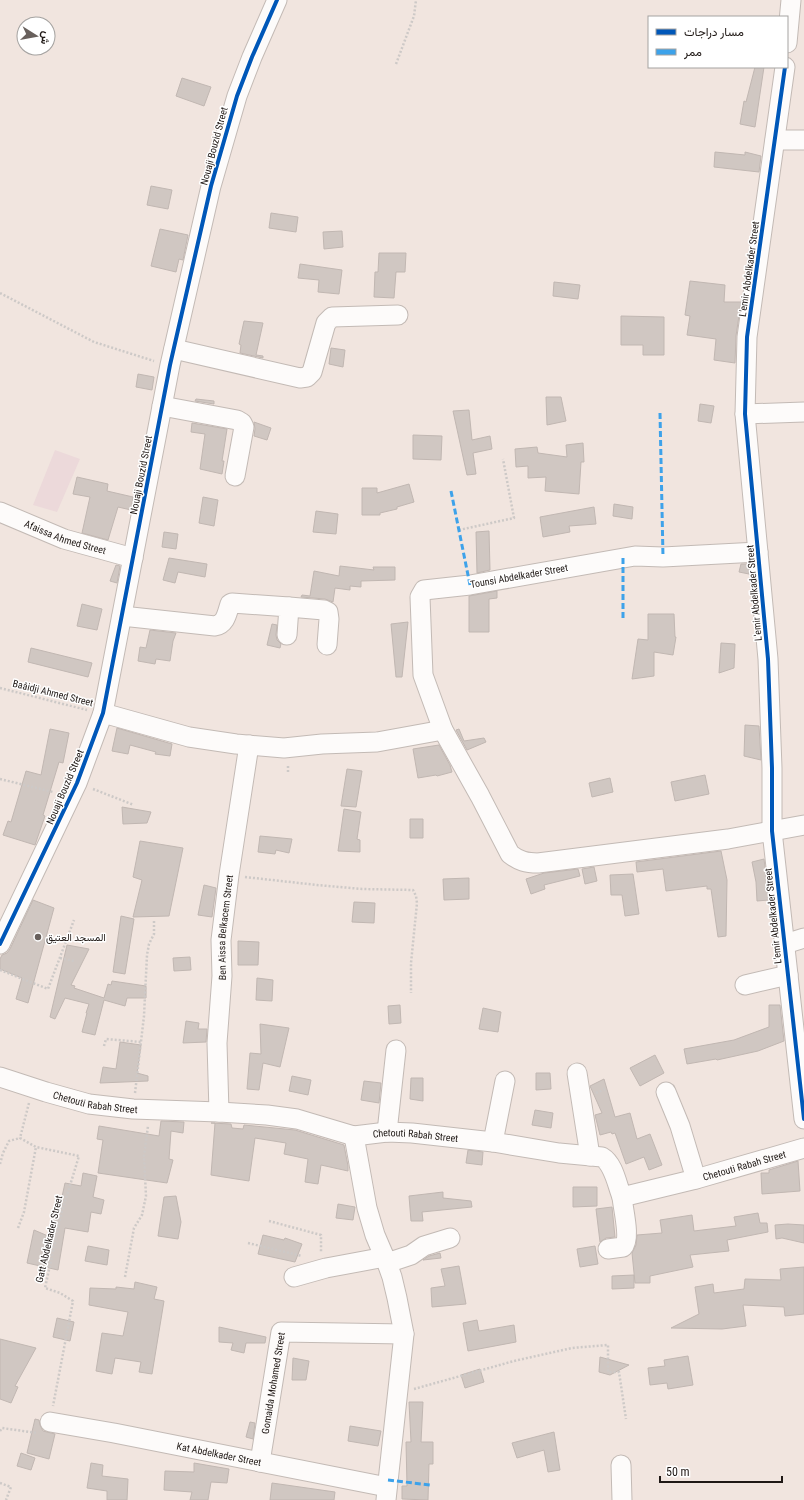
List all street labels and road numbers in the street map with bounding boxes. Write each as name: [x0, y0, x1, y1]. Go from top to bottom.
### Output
street label: Nouaji Bouzid Street: [198, 106, 230, 186]
street label: L'emir Abdelkader Street: [737, 220, 761, 318]
street label: Nouaji Bouzid Street: [128, 434, 154, 515]
street label: Afaissa Ahmed Street: [23, 517, 107, 556]
street label: L'emir Abdelkader Street: [744, 544, 764, 642]
street label: Tounsi Abdelkader Street: [469, 562, 569, 590]
street label: Baâidji Ahmed Street: [12, 678, 94, 708]
street label: Nouaji Bouzid Street: [44, 748, 86, 826]
street label: L'emir Abdelkader Street: [762, 867, 784, 965]
street label: Ben Aissa Belkacem Street: [215, 874, 234, 981]
street label: Chetouti Rabah Street: [52, 1089, 138, 1115]
street label: Chetouti Rabah Street: [372, 1126, 459, 1144]
street label: Chetouti Rabah Street: [701, 1148, 787, 1182]
street label: Gatt Abdelkader Street: [34, 1194, 64, 1284]
street label: Gomaida Mohamed Street: [259, 1331, 286, 1435]
street label: Kat Abdelkader Street: [176, 1440, 262, 1468]

